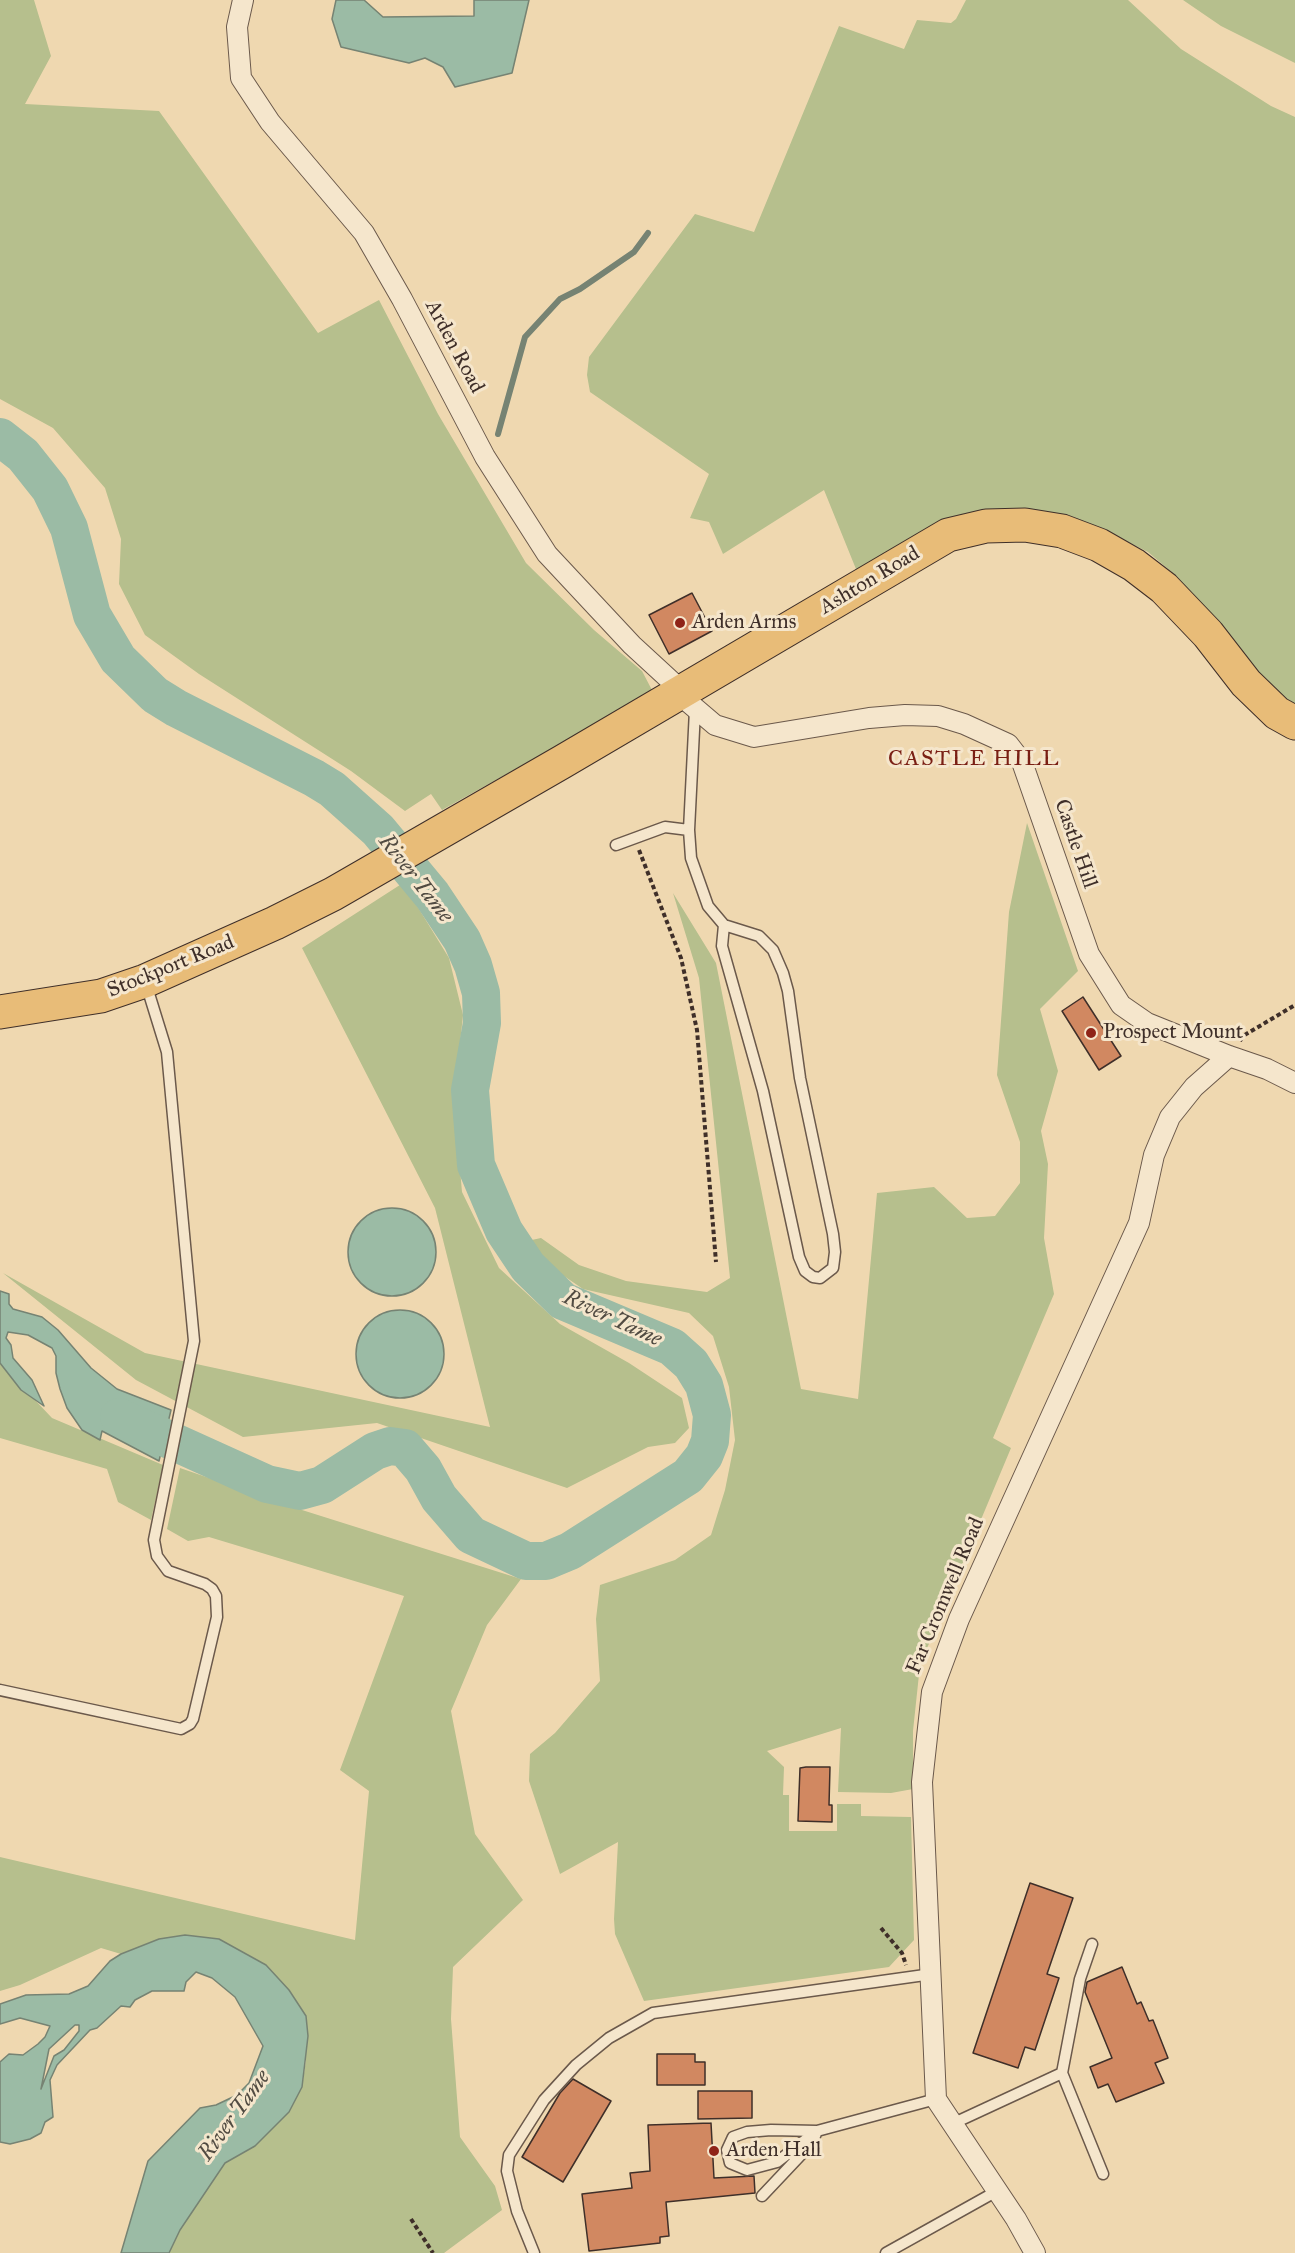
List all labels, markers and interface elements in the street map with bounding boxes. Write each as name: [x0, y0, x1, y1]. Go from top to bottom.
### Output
street label: Arden Road: [419, 296, 489, 398]
street label: Ashton Road: [815, 541, 925, 621]
place label: Arden Arms: [692, 610, 796, 636]
marker: Arden Arms: [673, 616, 687, 630]
district label: CASTLE HILL: [888, 747, 1060, 773]
street label: Castle Hill: [1048, 796, 1102, 892]
water label: River Tame: [372, 829, 458, 929]
street label: Stockport Road: [104, 930, 238, 1004]
place label: Prospect Mount: [1103, 1020, 1243, 1046]
marker: Prospect Mount: [1084, 1026, 1098, 1040]
water label: River Tame: [559, 1285, 665, 1353]
street label: Far Cromwell Road: [902, 1514, 990, 1678]
water label: River Tame: [193, 2066, 277, 2166]
place label: Arden Hall: [726, 2138, 821, 2164]
marker: Arden Hall: [707, 2144, 721, 2158]

